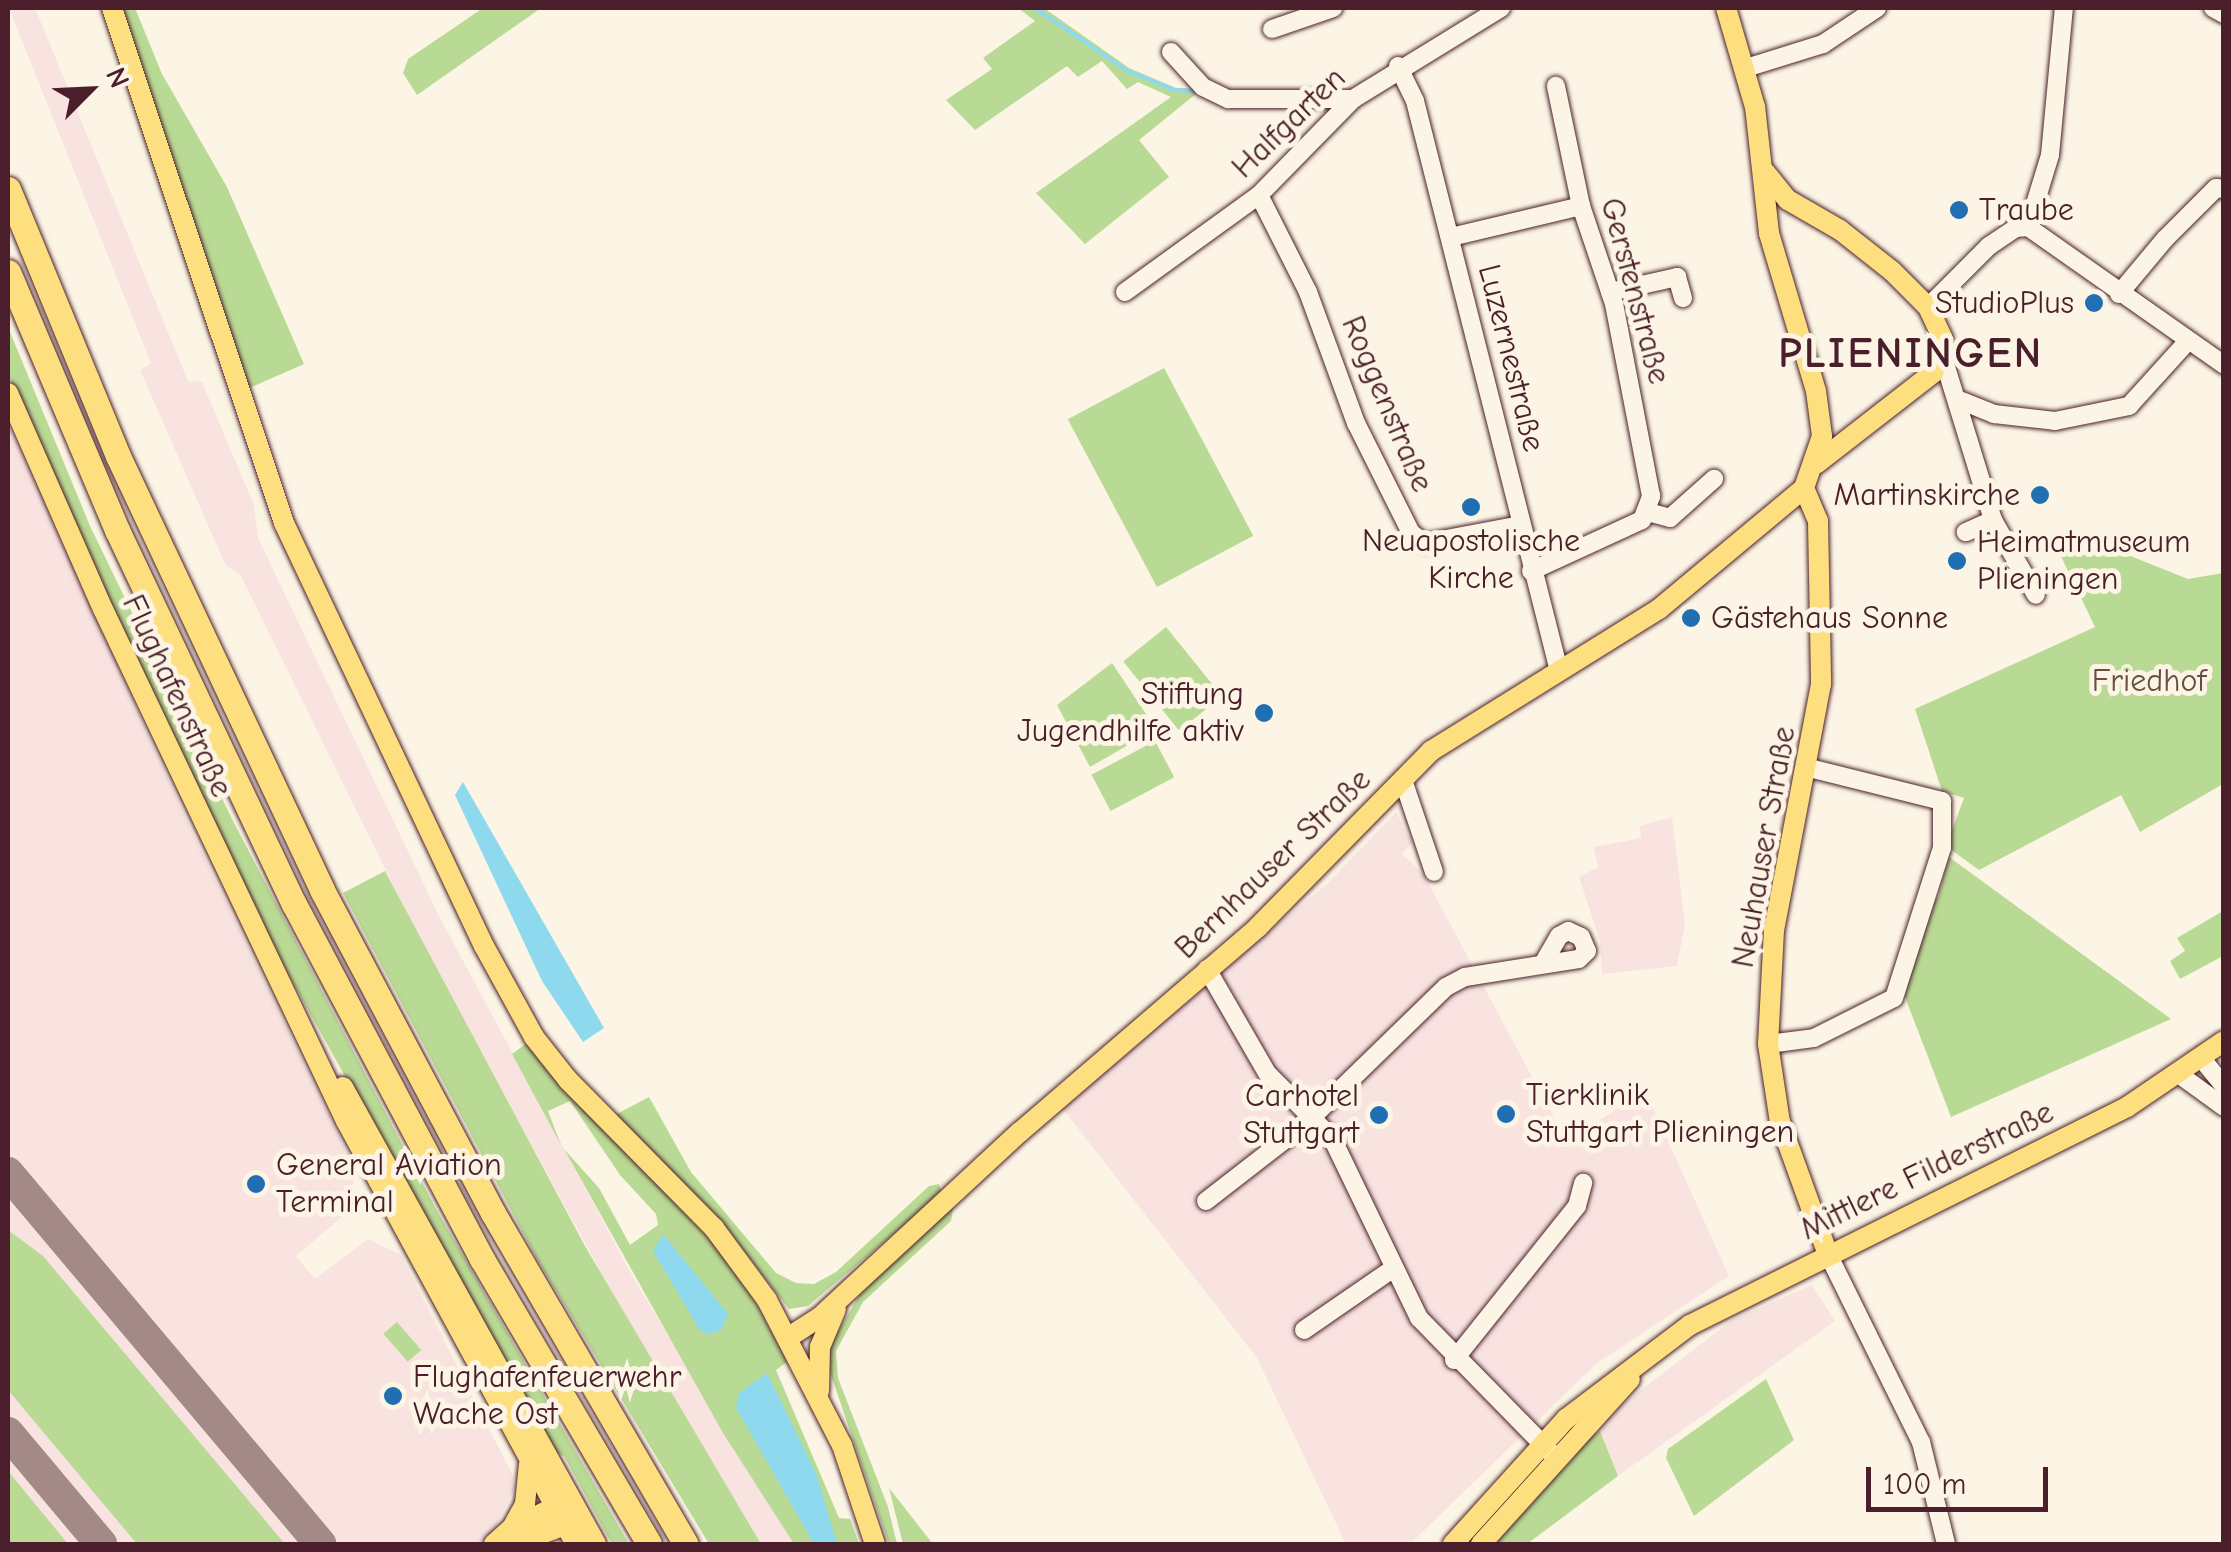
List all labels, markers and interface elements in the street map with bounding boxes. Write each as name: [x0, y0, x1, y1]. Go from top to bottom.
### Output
north arrow: [40, 40, 140, 140]
street label: Halfgarten: [1224, 59, 1354, 187]
text: N: [99, 63, 136, 93]
place label: Traube: [1979, 191, 2074, 229]
street label: Gerstenstraße: [1592, 194, 1678, 388]
marker: Traube: [1948, 199, 1970, 221]
street label: Luzernestraße: [1469, 260, 1553, 456]
place label: StudioPlus: [1935, 284, 2074, 322]
marker: StudioPlus: [2083, 292, 2105, 314]
street label: Roggenstraße: [1333, 310, 1441, 498]
district label: PLIENINGEN: [1778, 329, 2044, 379]
place label: Martinskirche: [1833, 476, 2020, 514]
marker: Martinskirche: [2029, 484, 2051, 506]
marker: Neuapostolische Kirche: [1460, 496, 1482, 518]
place label: Neuapostolische Kirche: [1362, 523, 1580, 598]
place label: Heimatmuseum Plieningen: [1977, 524, 2190, 599]
marker: Heimatmuseum Plieningen: [1946, 550, 1968, 572]
street label: Flughafenstraße: [113, 589, 241, 803]
place label: Gästehaus Sonne: [1711, 599, 1948, 637]
marker: Gästehaus Sonne: [1680, 607, 1702, 629]
park label: Friedhof: [2092, 662, 2206, 700]
place label: Stiftung Jugendhilfe aktiv: [1017, 676, 1244, 751]
marker: Stiftung Jugendhilfe aktiv: [1253, 702, 1275, 724]
street label: Neuhauser Straße: [1724, 723, 1804, 971]
street label: Bernhauser Straße: [1167, 761, 1379, 967]
place label: Tierklinik Stuttgart Plieningen: [1526, 1077, 1794, 1152]
place label: Carhotel Stuttgart: [1243, 1078, 1359, 1153]
street label: Mittlere Filderstraße: [1794, 1093, 2060, 1249]
marker: Tierklinik Stuttgart Plieningen: [1495, 1103, 1517, 1125]
marker: Carhotel Stuttgart: [1368, 1104, 1390, 1126]
place label: General Aviation Terminal: [276, 1147, 502, 1222]
marker: General Aviation Terminal: [245, 1173, 267, 1195]
place label: Flughafenfeuerwehr Wache Ost: [413, 1359, 681, 1434]
marker: Flughafenfeuerwehr Wache Ost: [382, 1385, 404, 1407]
scale bar: [1871, 1447, 2054, 1509]
text: 100 m: [1883, 1467, 1966, 1502]

